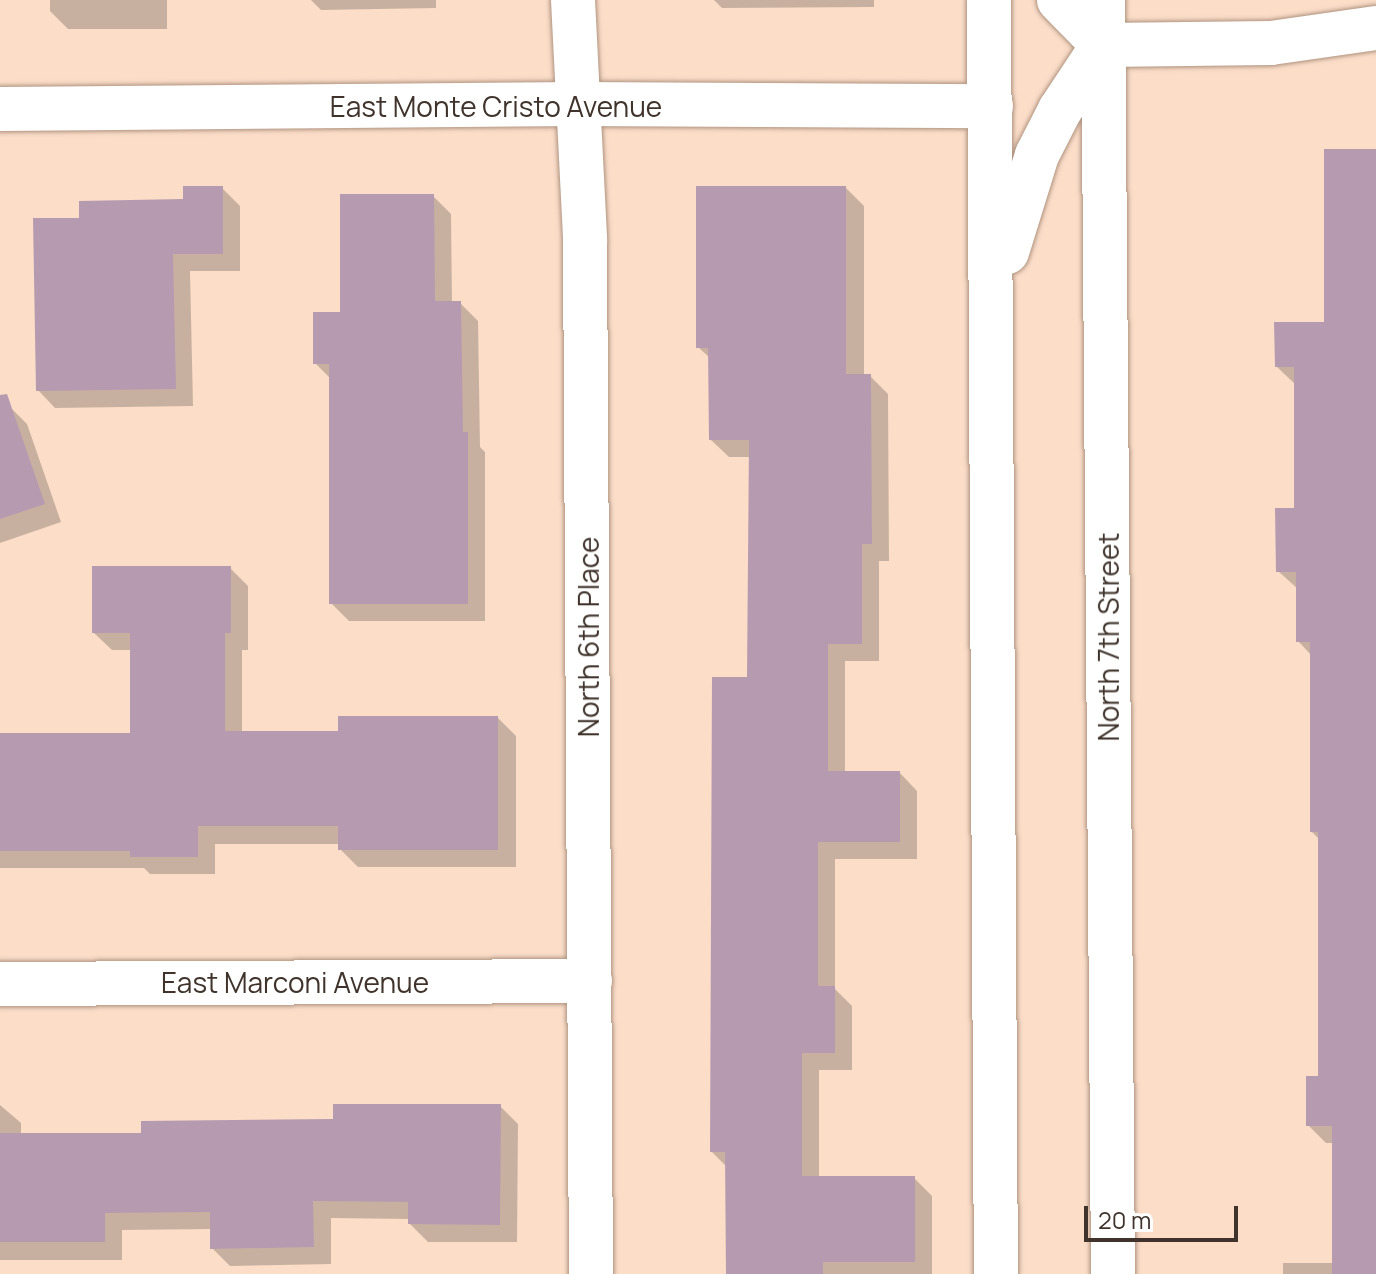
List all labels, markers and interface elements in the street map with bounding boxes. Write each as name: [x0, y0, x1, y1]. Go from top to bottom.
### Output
street label: East Monte Cristo Avenue: [330, 89, 662, 123]
street label: North 7th Street: [1091, 532, 1125, 742]
street label: North 6th Place: [571, 537, 605, 737]
street label: East Marconi Avenue: [161, 965, 429, 999]
scale bar: [1088, 1190, 1242, 1240]
text: 20 m: [1098, 1203, 1151, 1236]

